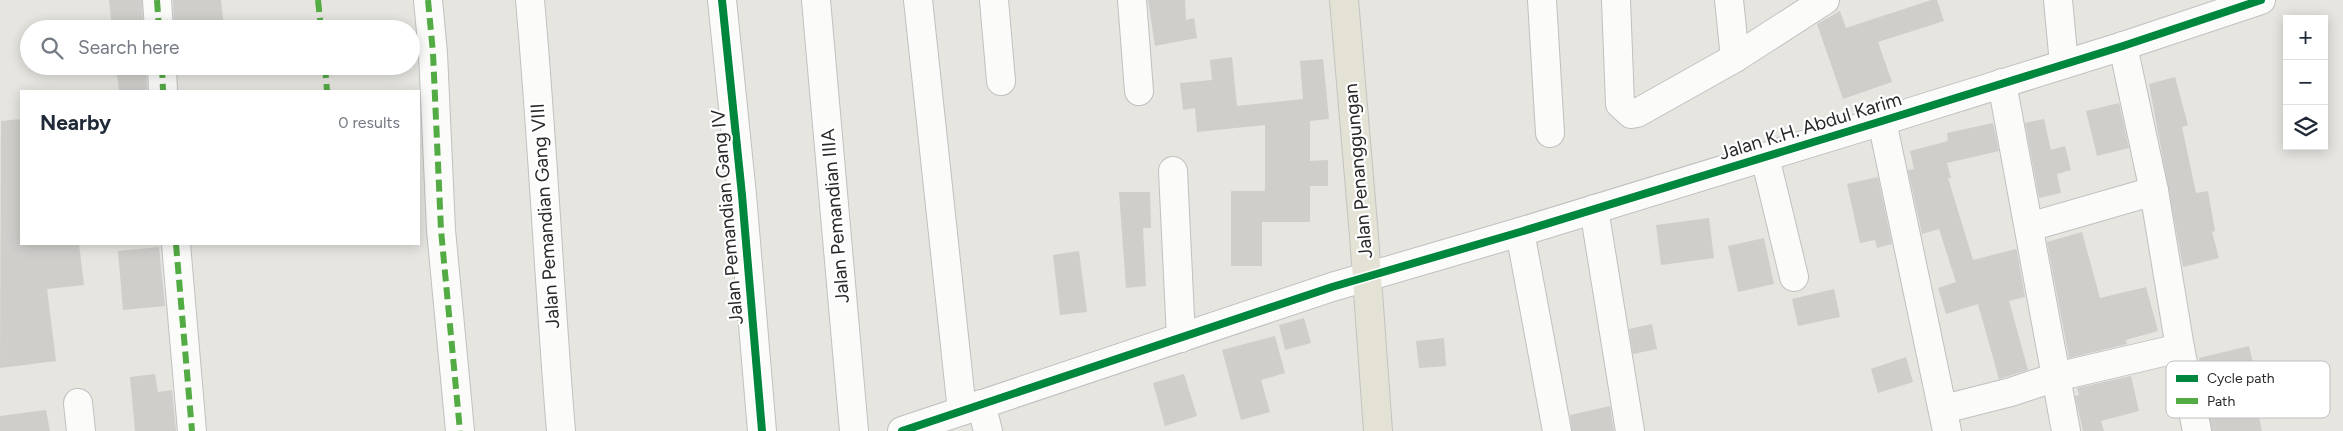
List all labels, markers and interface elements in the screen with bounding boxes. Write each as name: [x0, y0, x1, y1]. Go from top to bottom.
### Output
map controls: [2283, 15, 2328, 150]
button: +: [2283, 15, 2328, 60]
search box: [20, 20, 420, 75]
icon: search: [38, 34, 66, 62]
text: Search here: [78, 36, 180, 59]
button: −: [2283, 60, 2328, 105]
street label: Jalan Penanggungan: [1339, 82, 1377, 260]
street label: Jalan K.H. Abdul Karim: [1716, 87, 1904, 165]
street label: Jalan Pemandian Gang VIII: [526, 102, 564, 330]
button: layers: [2283, 105, 2328, 150]
street label: Jalan Pemandian Gang IV: [706, 109, 748, 325]
text: Nearby: [40, 110, 111, 135]
text: 0 results: [338, 113, 400, 132]
street label: Jalan Pemandian IIIA: [816, 128, 854, 304]
legend: [2166, 361, 2330, 418]
text: Cycle path: [2207, 370, 2275, 387]
text: Path: [2207, 393, 2235, 410]

